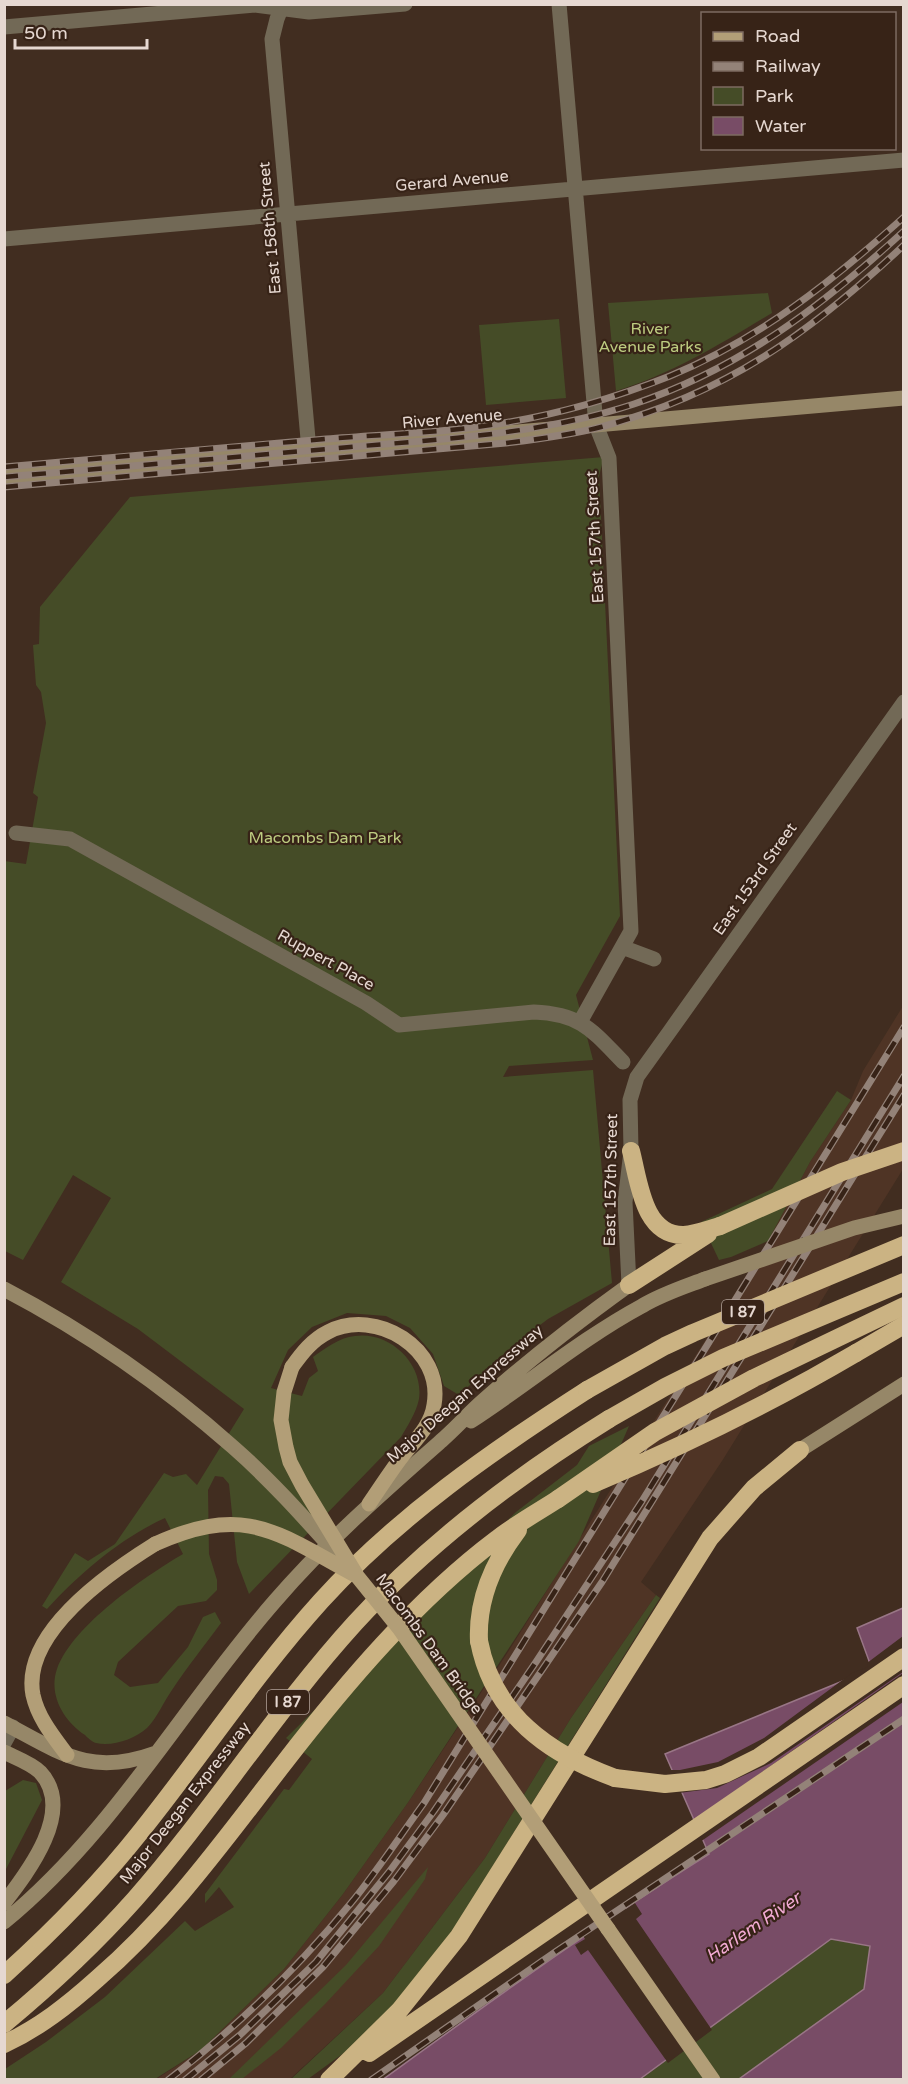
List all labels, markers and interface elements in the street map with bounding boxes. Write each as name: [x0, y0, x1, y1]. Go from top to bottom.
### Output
scale bar: [15, 12, 147, 50]
legend: [701, 12, 896, 150]
text: 50 m: [24, 22, 68, 44]
text: Road: [755, 25, 800, 47]
text: Railway: [755, 55, 821, 77]
text: Park: [755, 85, 794, 107]
text: Water: [755, 115, 806, 137]
street label: East 158th Street: [254, 161, 286, 295]
street label: Gerard Avenue: [394, 166, 510, 196]
park label: River Avenue Parks: [598, 319, 702, 357]
street label: River Avenue: [401, 405, 503, 433]
street label: East 157th Street: [582, 470, 608, 604]
street label: East 153rd Street: [709, 819, 801, 939]
park label: Macombs Dam Park: [248, 828, 402, 848]
street label: Ruppert Place: [274, 925, 378, 995]
street label: East 157th Street: [600, 1113, 622, 1247]
road number: I 87: [722, 1300, 764, 1324]
street label: Major Deegan Expressway: [383, 1320, 548, 1467]
street label: Macombs Dam Bridge: [371, 1570, 487, 1718]
road number: I 87: [267, 1690, 309, 1714]
street label: Major Deegan Expressway: [115, 1718, 255, 1888]
water label: Harlem River: [701, 1886, 807, 1967]

